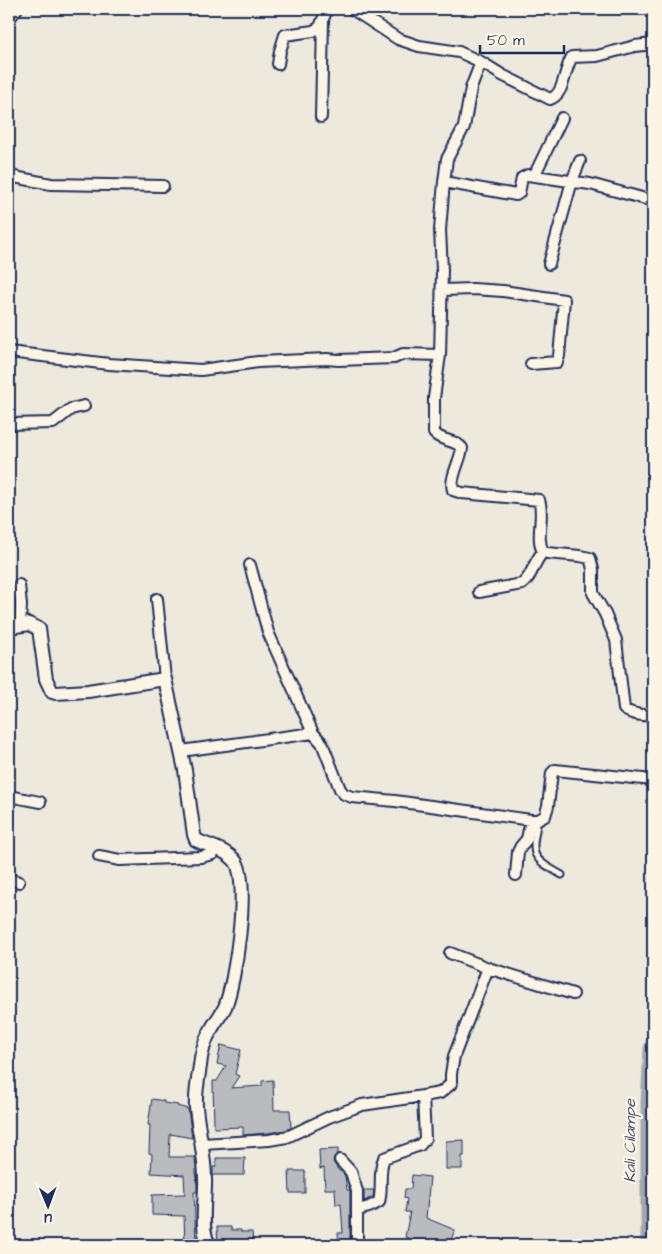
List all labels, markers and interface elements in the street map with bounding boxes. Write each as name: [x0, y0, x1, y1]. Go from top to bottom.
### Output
scale bar: [480, 22, 563, 54]
text: 50 m: [487, 30, 525, 51]
water label: Kali Cilampe: [619, 1098, 641, 1183]
north arrow: [22, 1182, 72, 1232]
text: U: [44, 1208, 52, 1228]

